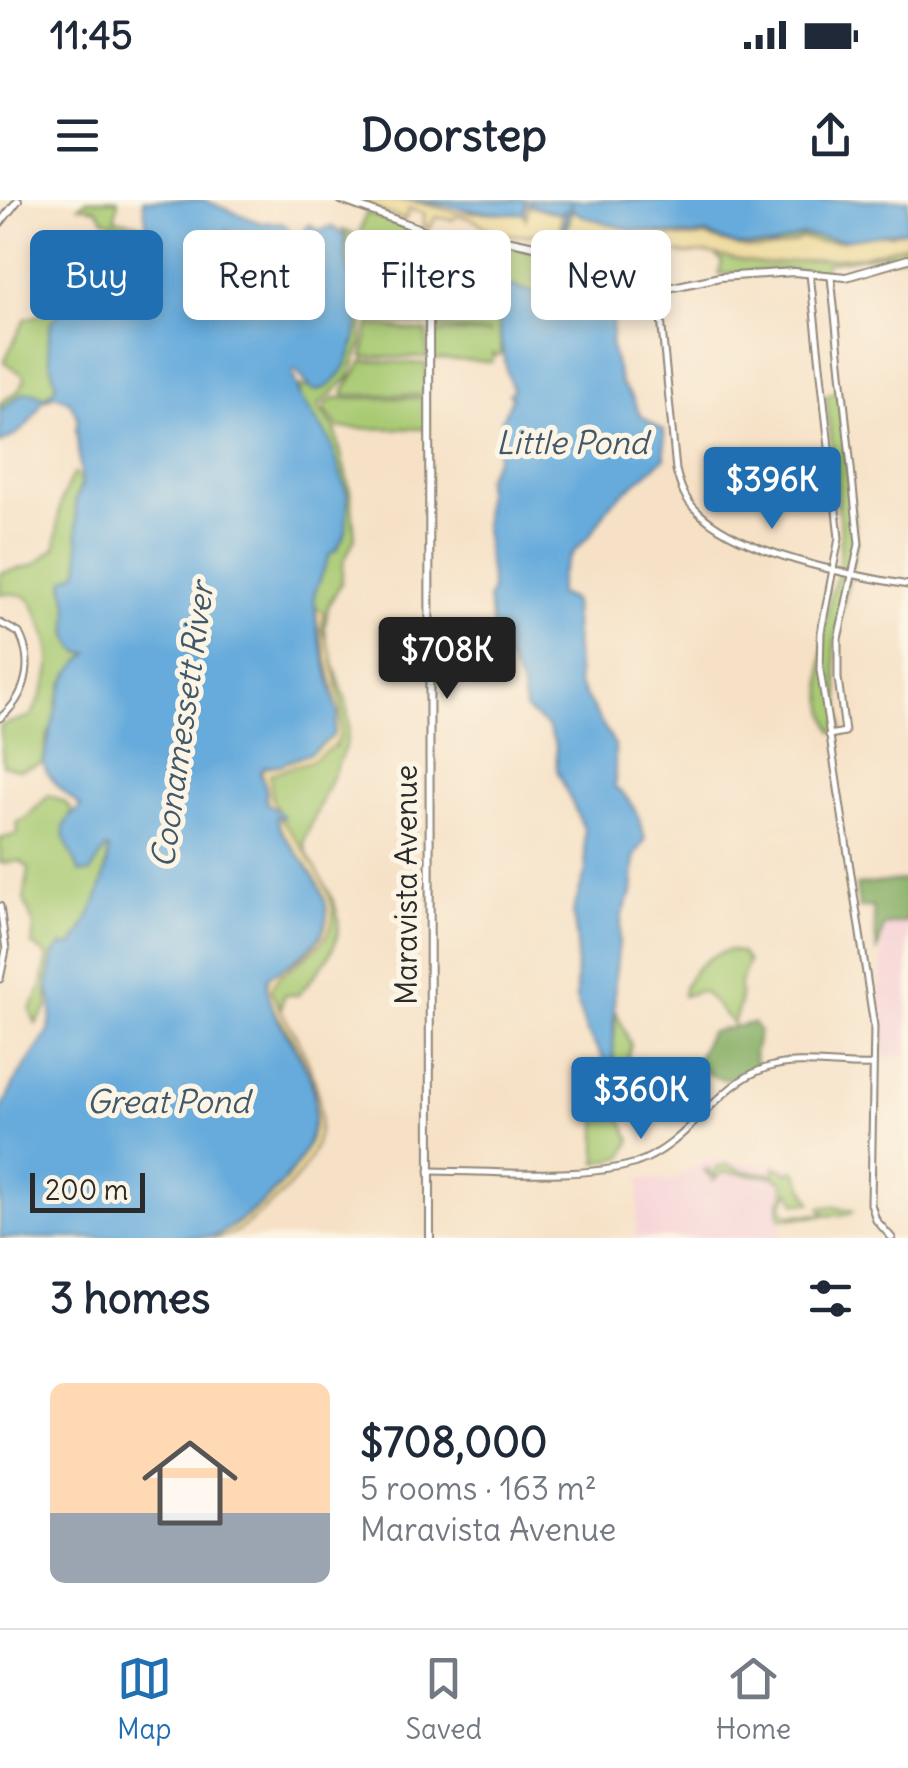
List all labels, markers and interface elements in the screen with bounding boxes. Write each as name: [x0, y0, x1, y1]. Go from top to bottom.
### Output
text: 11:45: [50, 12, 133, 59]
text: Doorstep: [361, 107, 547, 163]
icon: menu: [50, 108, 105, 163]
icon: share: [803, 108, 858, 163]
chip: Buy: [30, 230, 163, 320]
chip: Rent: [183, 230, 325, 320]
chip: Filters: [345, 230, 511, 320]
chip: New: [531, 230, 671, 320]
water label: Little Pond: [496, 422, 652, 463]
pin: $396K: [702, 447, 842, 532]
text: $396K: [726, 459, 818, 500]
water label: Coonamessett River: [142, 576, 223, 870]
pin: $708K: [377, 617, 517, 702]
text: $708K: [401, 629, 493, 670]
street label: Maravista Avenue: [387, 765, 425, 1005]
pin: $360K: [571, 1057, 711, 1142]
text: $360K: [593, 1069, 689, 1110]
water label: Great Pond: [86, 1081, 254, 1122]
scale bar: [30, 1168, 145, 1213]
text: 200 m: [45, 1172, 128, 1208]
icon: filters: [803, 1271, 858, 1326]
text: 3 homes: [50, 1272, 210, 1324]
text: $708,000: [360, 1416, 547, 1468]
icon: home: [130, 1423, 250, 1543]
text: 5 rooms · 163 m²: [360, 1468, 597, 1509]
text: Maravista Avenue: [360, 1509, 616, 1550]
tab: Map: [117, 1651, 172, 1747]
tab: Saved: [405, 1651, 482, 1747]
tab: Home: [716, 1651, 791, 1747]

